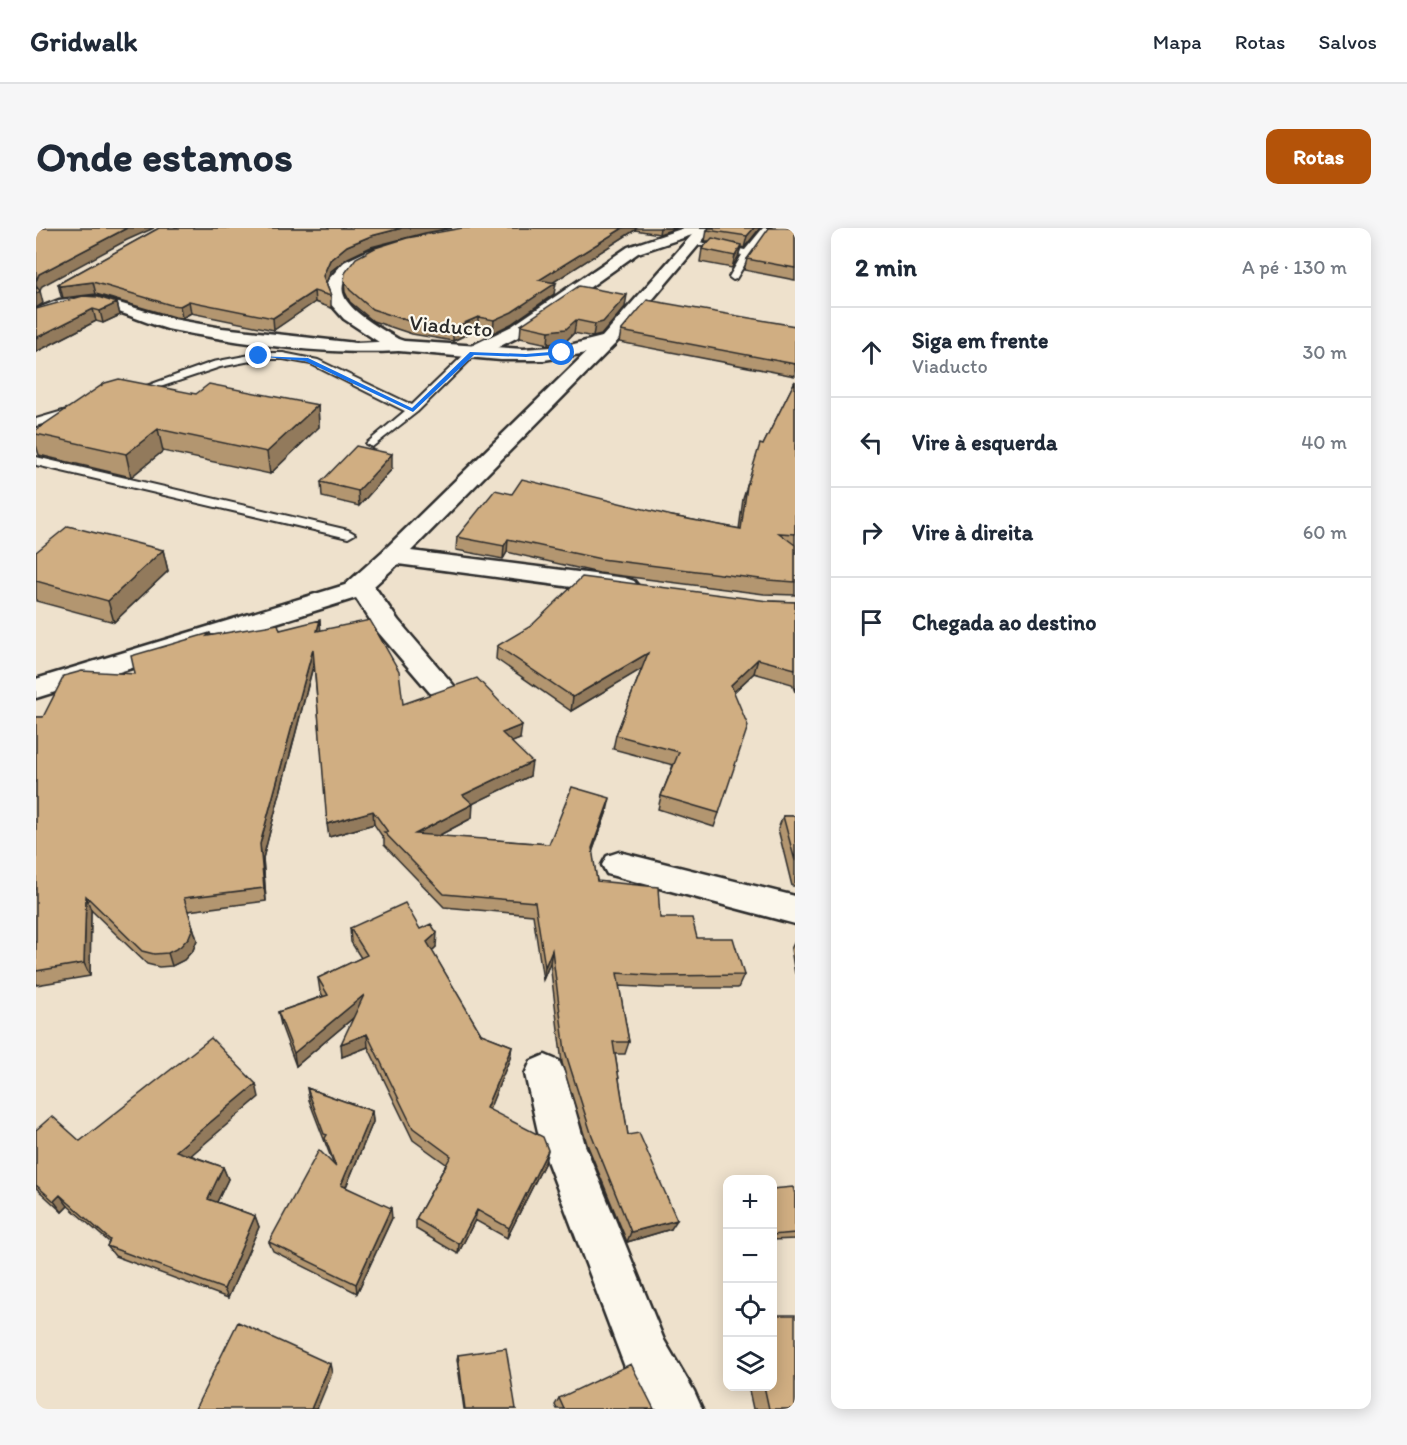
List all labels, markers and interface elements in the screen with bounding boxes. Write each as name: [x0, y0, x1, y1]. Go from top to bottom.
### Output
text: Gridwalk: [30, 24, 138, 58]
text: Mapa: [1153, 29, 1202, 54]
text: Rotas: [1235, 29, 1285, 54]
text: Salvos: [1318, 29, 1377, 54]
button: Rotas: [1266, 129, 1371, 184]
text: Onde estamos: [36, 131, 293, 182]
text: 2 min: [855, 251, 917, 283]
text: A pé · 130 m: [1242, 255, 1347, 279]
street label: Viaducto: [408, 309, 494, 343]
text: Siga em frente: [912, 327, 1048, 354]
icon: ahead: [855, 336, 888, 369]
route start: [548, 339, 574, 365]
text: 30 m: [1302, 340, 1347, 364]
route end: [245, 342, 271, 368]
text: Viaducto: [912, 354, 988, 378]
icon: left: [855, 426, 888, 459]
text: Vire à esquerda: [912, 429, 1057, 456]
text: 40 m: [1301, 430, 1347, 454]
icon: right: [855, 516, 888, 549]
text: Vire à direita: [912, 519, 1033, 546]
text: 60 m: [1303, 520, 1347, 544]
icon: arrive: [855, 606, 888, 639]
text: Chegada ao destino: [912, 609, 1096, 636]
map controls: [723, 1175, 777, 1391]
button: +: [723, 1175, 777, 1229]
button: −: [723, 1229, 777, 1283]
button: locate: [723, 1283, 777, 1337]
button: layers: [723, 1337, 777, 1391]

